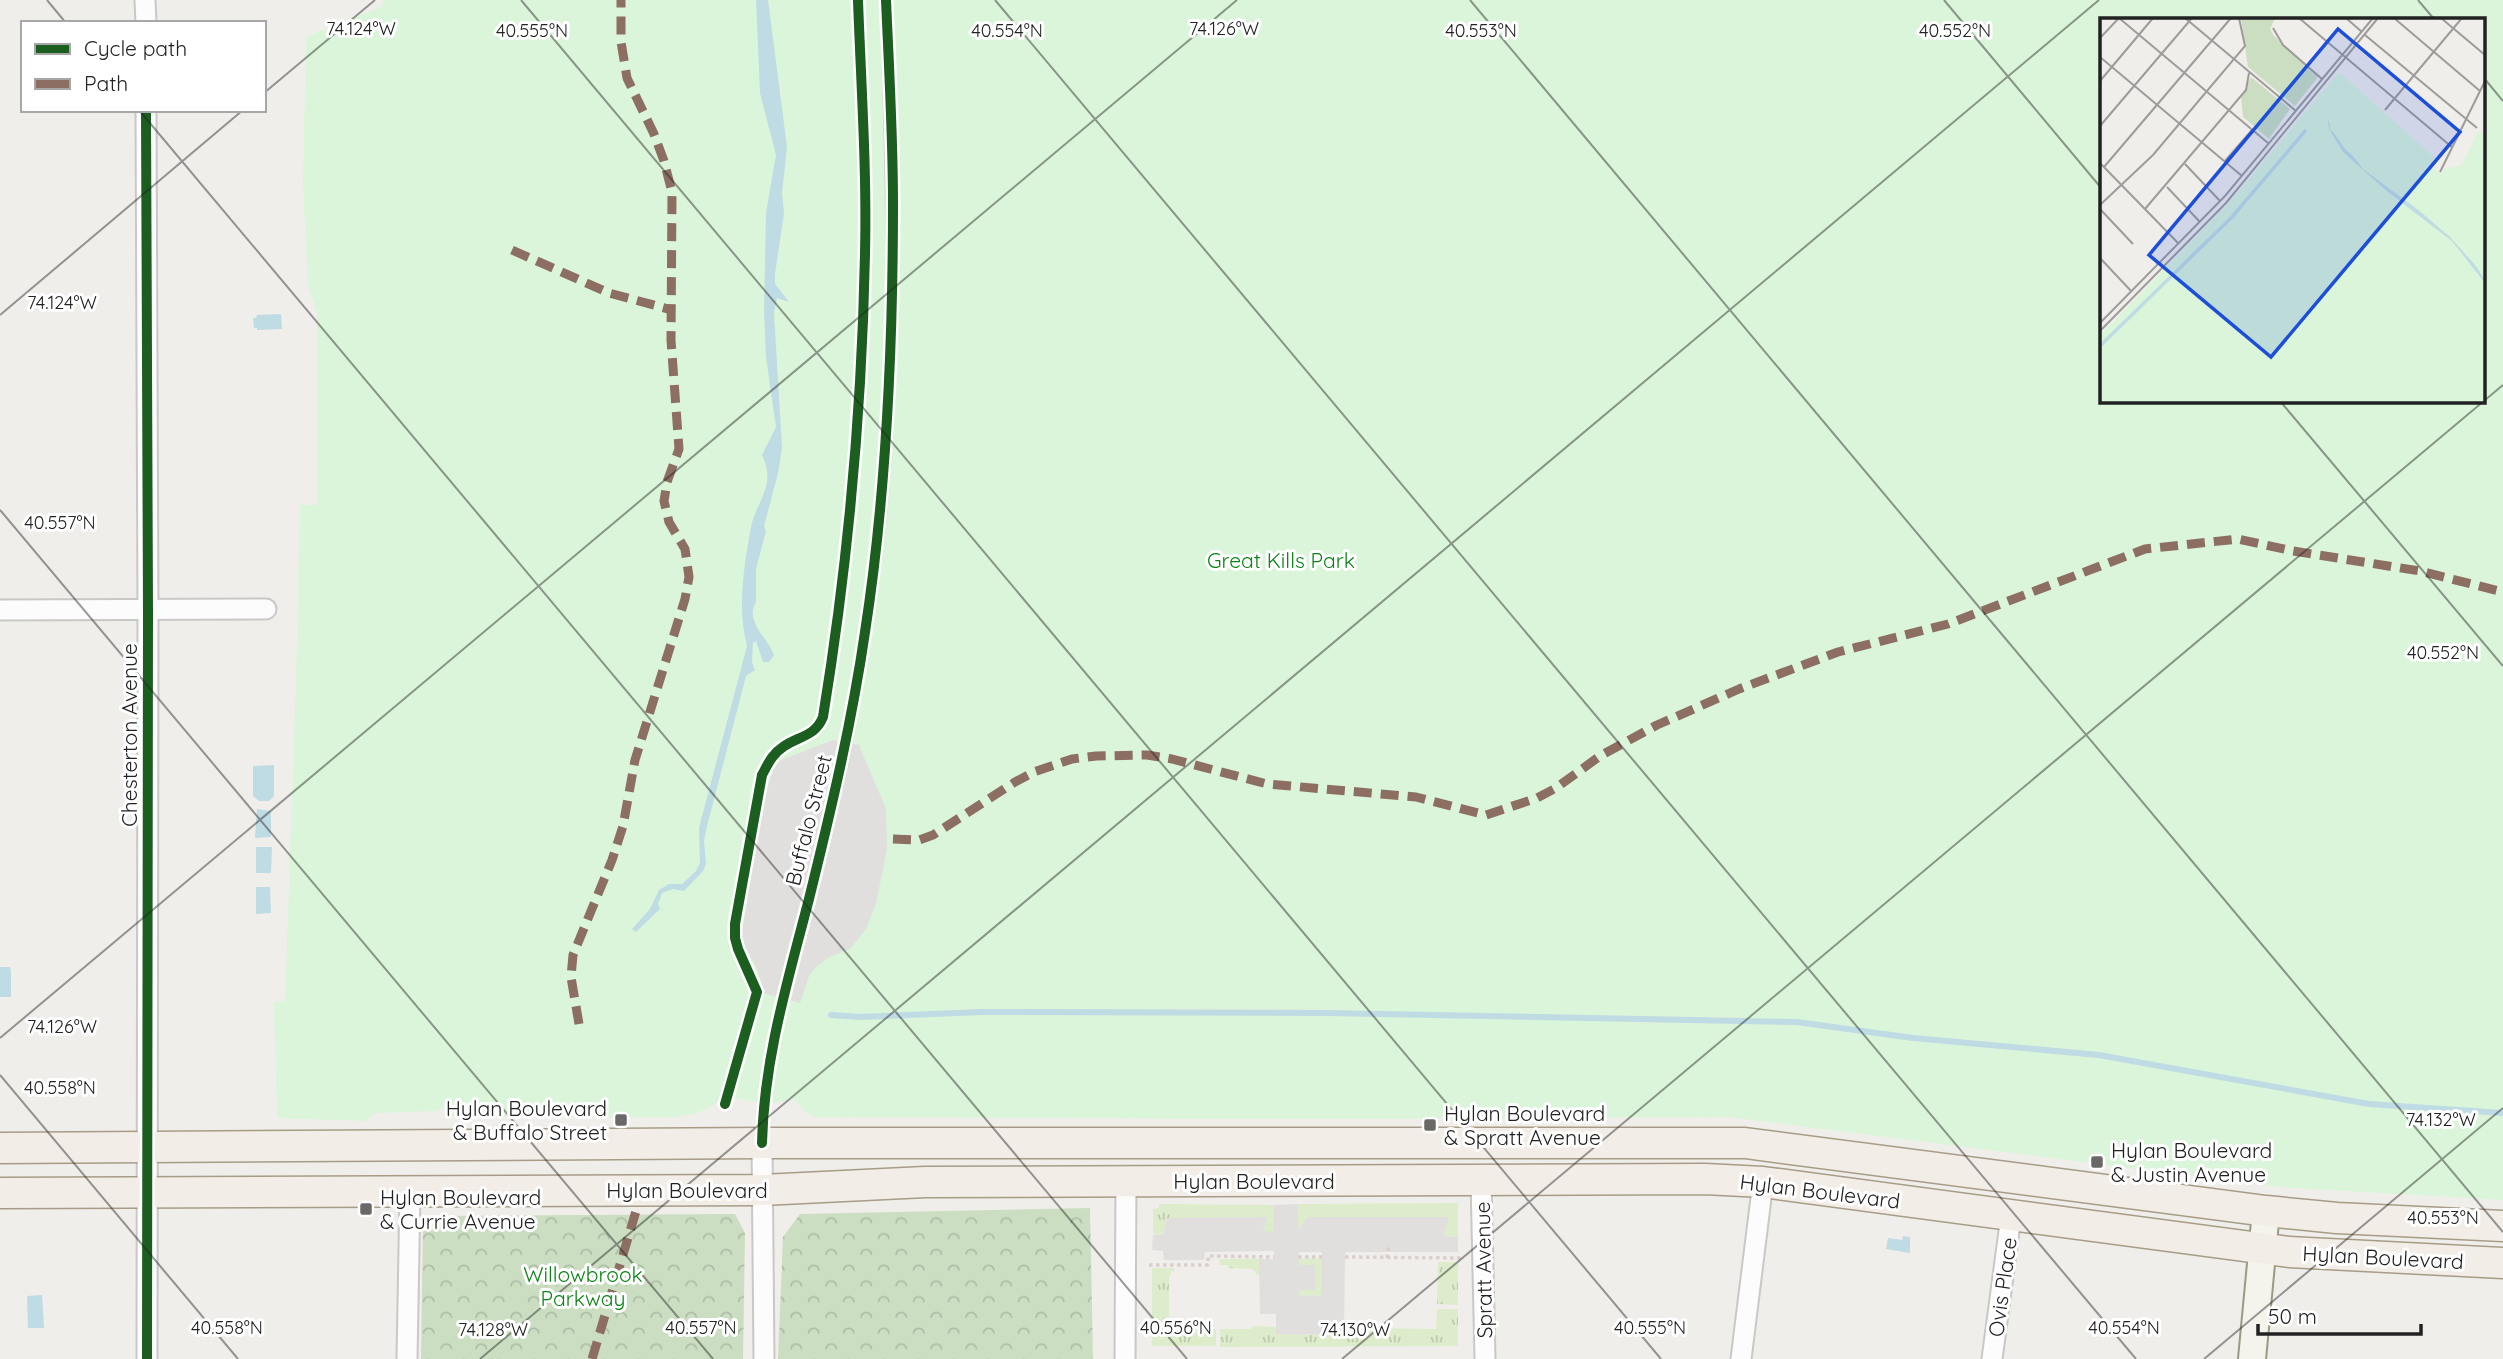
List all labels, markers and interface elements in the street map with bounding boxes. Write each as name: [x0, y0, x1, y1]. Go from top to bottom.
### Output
text: 74.124°W: [326, 17, 396, 40]
text: 74.126°W: [1189, 17, 1259, 40]
inset map: [2100, 18, 2486, 402]
text: 40.555°N: [496, 19, 568, 42]
text: 40.554°N: [971, 19, 1043, 42]
text: 40.553°N: [1445, 19, 1517, 42]
text: 40.552°N: [1919, 19, 1991, 42]
legend: [21, 21, 266, 112]
text: Cycle path: [84, 35, 187, 61]
text: Path: [84, 70, 128, 96]
text: 74.124°W: [27, 291, 97, 314]
text: 40.557°N: [24, 511, 96, 534]
park label: Great Kills Park: [1207, 547, 1355, 573]
text: 40.552°N: [2407, 641, 2479, 664]
street label: Chesterton Avenue: [116, 643, 142, 827]
street label: Buffalo Street: [779, 752, 837, 888]
text: 74.126°W: [27, 1015, 97, 1038]
text: 40.558°N: [24, 1076, 96, 1099]
place label: Hylan Boulevard & Buffalo Street: [446, 1095, 607, 1145]
place label: Hylan Boulevard & Spratt Avenue: [1444, 1100, 1605, 1150]
text: 74.132°W: [2406, 1108, 2476, 1131]
marker: Hylan Boulevard & Buffalo Street: [613, 1112, 629, 1128]
marker: Hylan Boulevard & Spratt Avenue: [1422, 1117, 1438, 1133]
place label: Hylan Boulevard & Justin Avenue: [2111, 1137, 2272, 1187]
marker: Hylan Boulevard & Justin Avenue: [2089, 1154, 2105, 1170]
street label: Hylan Boulevard: [1173, 1168, 1335, 1194]
street label: Hylan Boulevard: [1738, 1168, 1902, 1214]
street label: Hylan Boulevard: [606, 1177, 768, 1203]
place label: Hylan Boulevard & Currie Avenue: [380, 1184, 541, 1234]
marker: Hylan Boulevard & Currie Avenue: [358, 1201, 374, 1217]
street label: Spratt Avenue: [1469, 1201, 1497, 1339]
text: 40.553°N: [2407, 1206, 2479, 1229]
street label: Ovis Place: [1982, 1236, 2022, 1338]
street label: Hylan Boulevard: [2302, 1240, 2464, 1274]
park label: Willowbrook Parkway: [523, 1261, 643, 1311]
scale bar: [2258, 1292, 2421, 1336]
text: 50 m: [2268, 1303, 2317, 1329]
text: 40.558°N: [191, 1316, 263, 1339]
text: 40.557°N: [665, 1316, 737, 1339]
text: 40.556°N: [1140, 1316, 1212, 1339]
text: 40.555°N: [1614, 1316, 1686, 1339]
text: 40.554°N: [2088, 1316, 2160, 1339]
text: 74.128°W: [458, 1318, 528, 1341]
text: 74.130°W: [1320, 1318, 1390, 1341]

